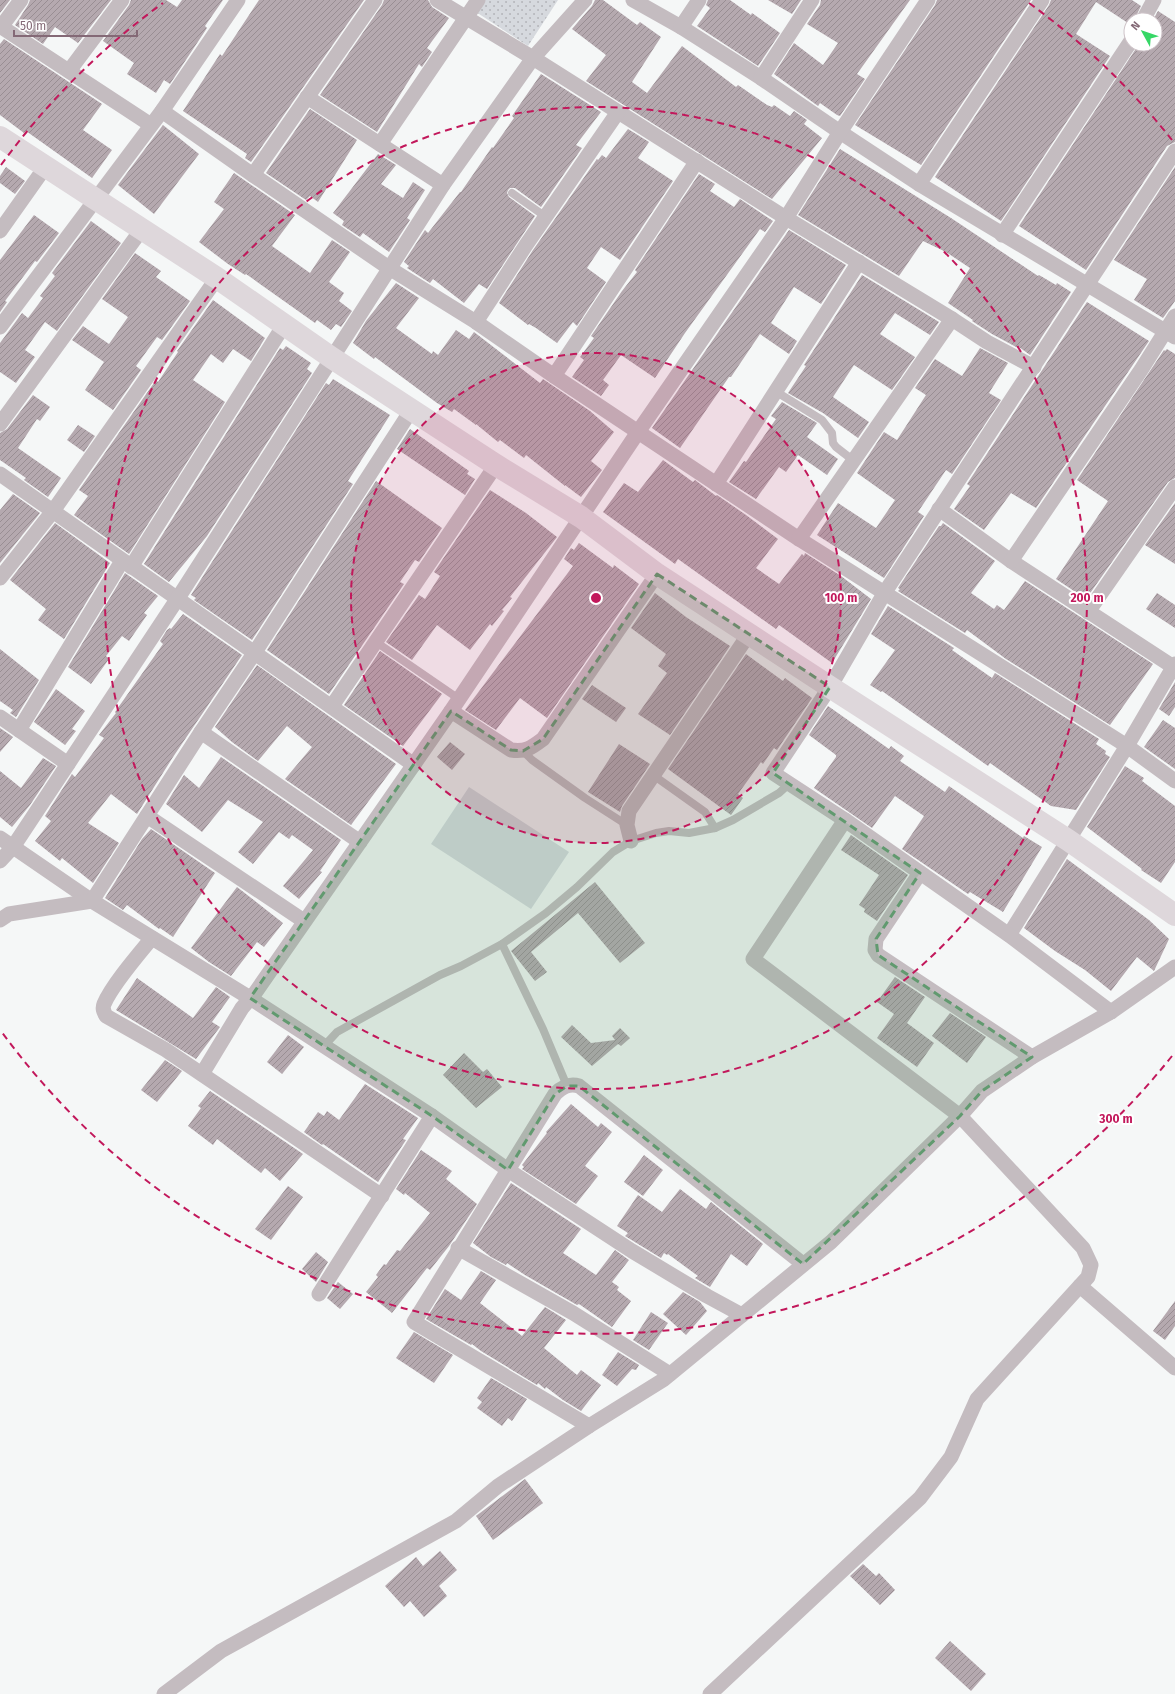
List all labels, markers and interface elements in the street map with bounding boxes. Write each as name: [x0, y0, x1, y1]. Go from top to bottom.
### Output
scale bar: [14, 12, 137, 38]
north arrow: [1123, 12, 1163, 52]
text: 50 m: [20, 19, 46, 33]
text: N: [1128, 19, 1143, 33]
centre of rings: [589, 591, 603, 605]
text: 100 m: [825, 591, 857, 605]
text: 200 m: [1070, 591, 1104, 605]
text: 300 m: [1098, 1112, 1133, 1126]

